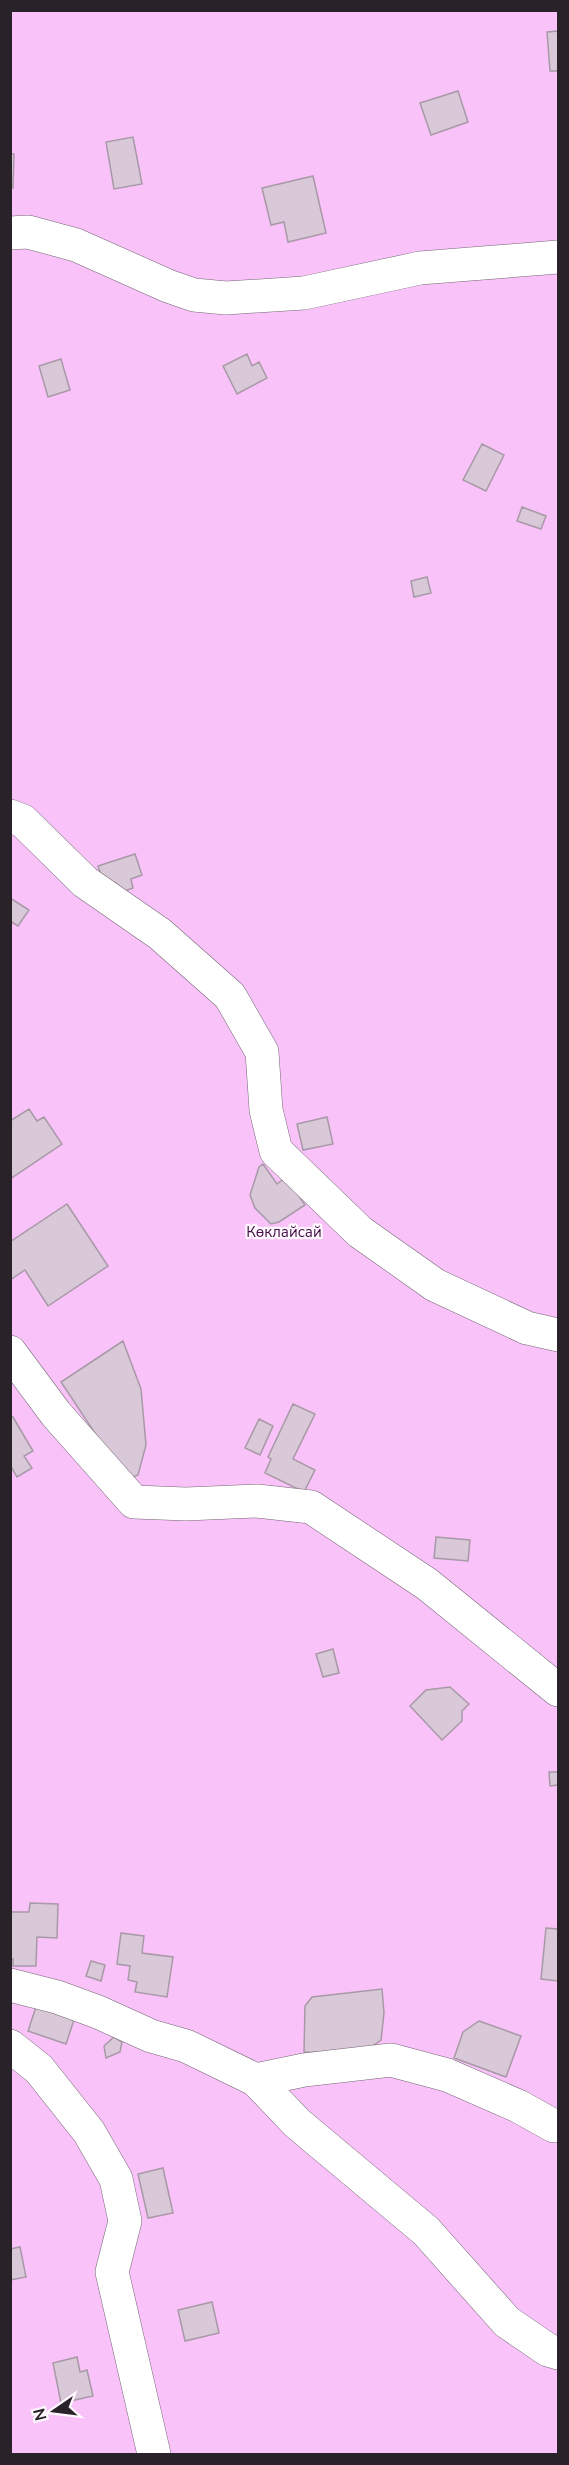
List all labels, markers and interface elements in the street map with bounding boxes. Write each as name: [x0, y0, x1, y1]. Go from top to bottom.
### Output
park label: Көклайсай: [246, 1222, 322, 1242]
north arrow: [24, 2381, 84, 2441]
text: N: [28, 2406, 53, 2423]

